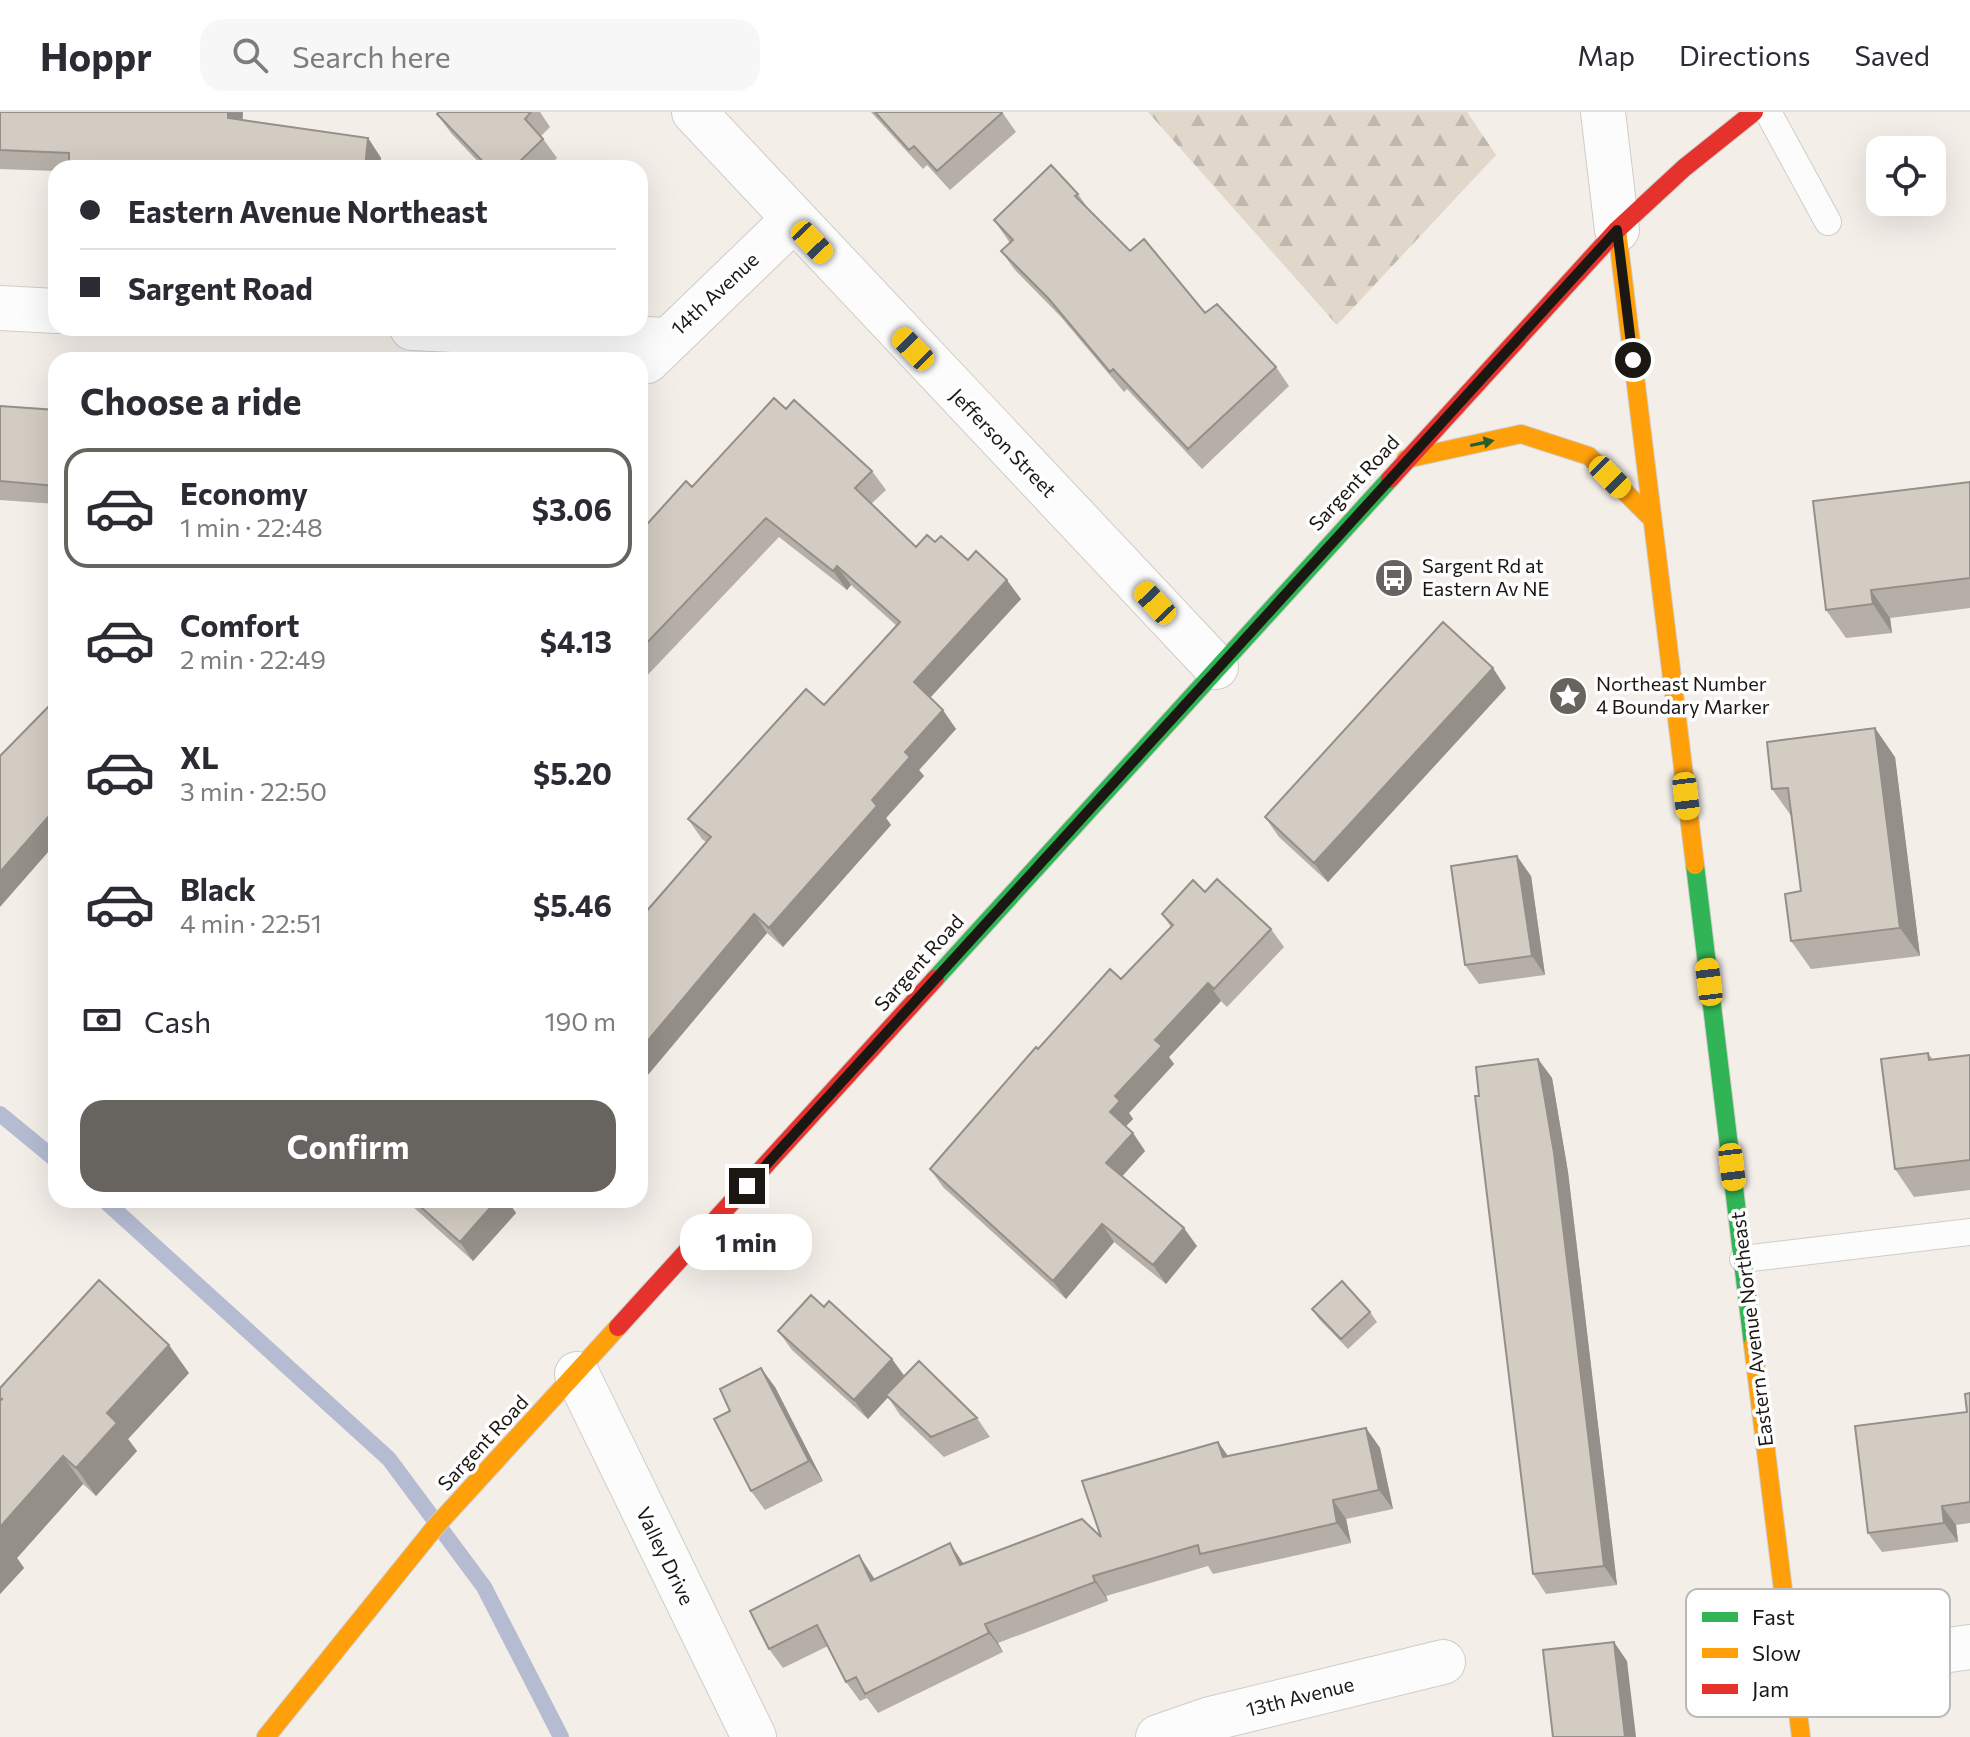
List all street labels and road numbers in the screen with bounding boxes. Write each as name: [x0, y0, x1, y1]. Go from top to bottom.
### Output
street label: 14th Avenue: [666, 247, 763, 340]
street label: Jefferson Street: [946, 383, 1062, 502]
street label: Sargent Road: [1303, 430, 1404, 535]
street label: Sargent Road: [869, 909, 968, 1016]
street label: Eastern Avenue Northeast: [1725, 1210, 1777, 1448]
street label: Sargent Road: [432, 1390, 533, 1495]
street label: Valley Drive: [632, 1503, 700, 1609]
street label: 13th Avenue: [1243, 1671, 1356, 1721]

